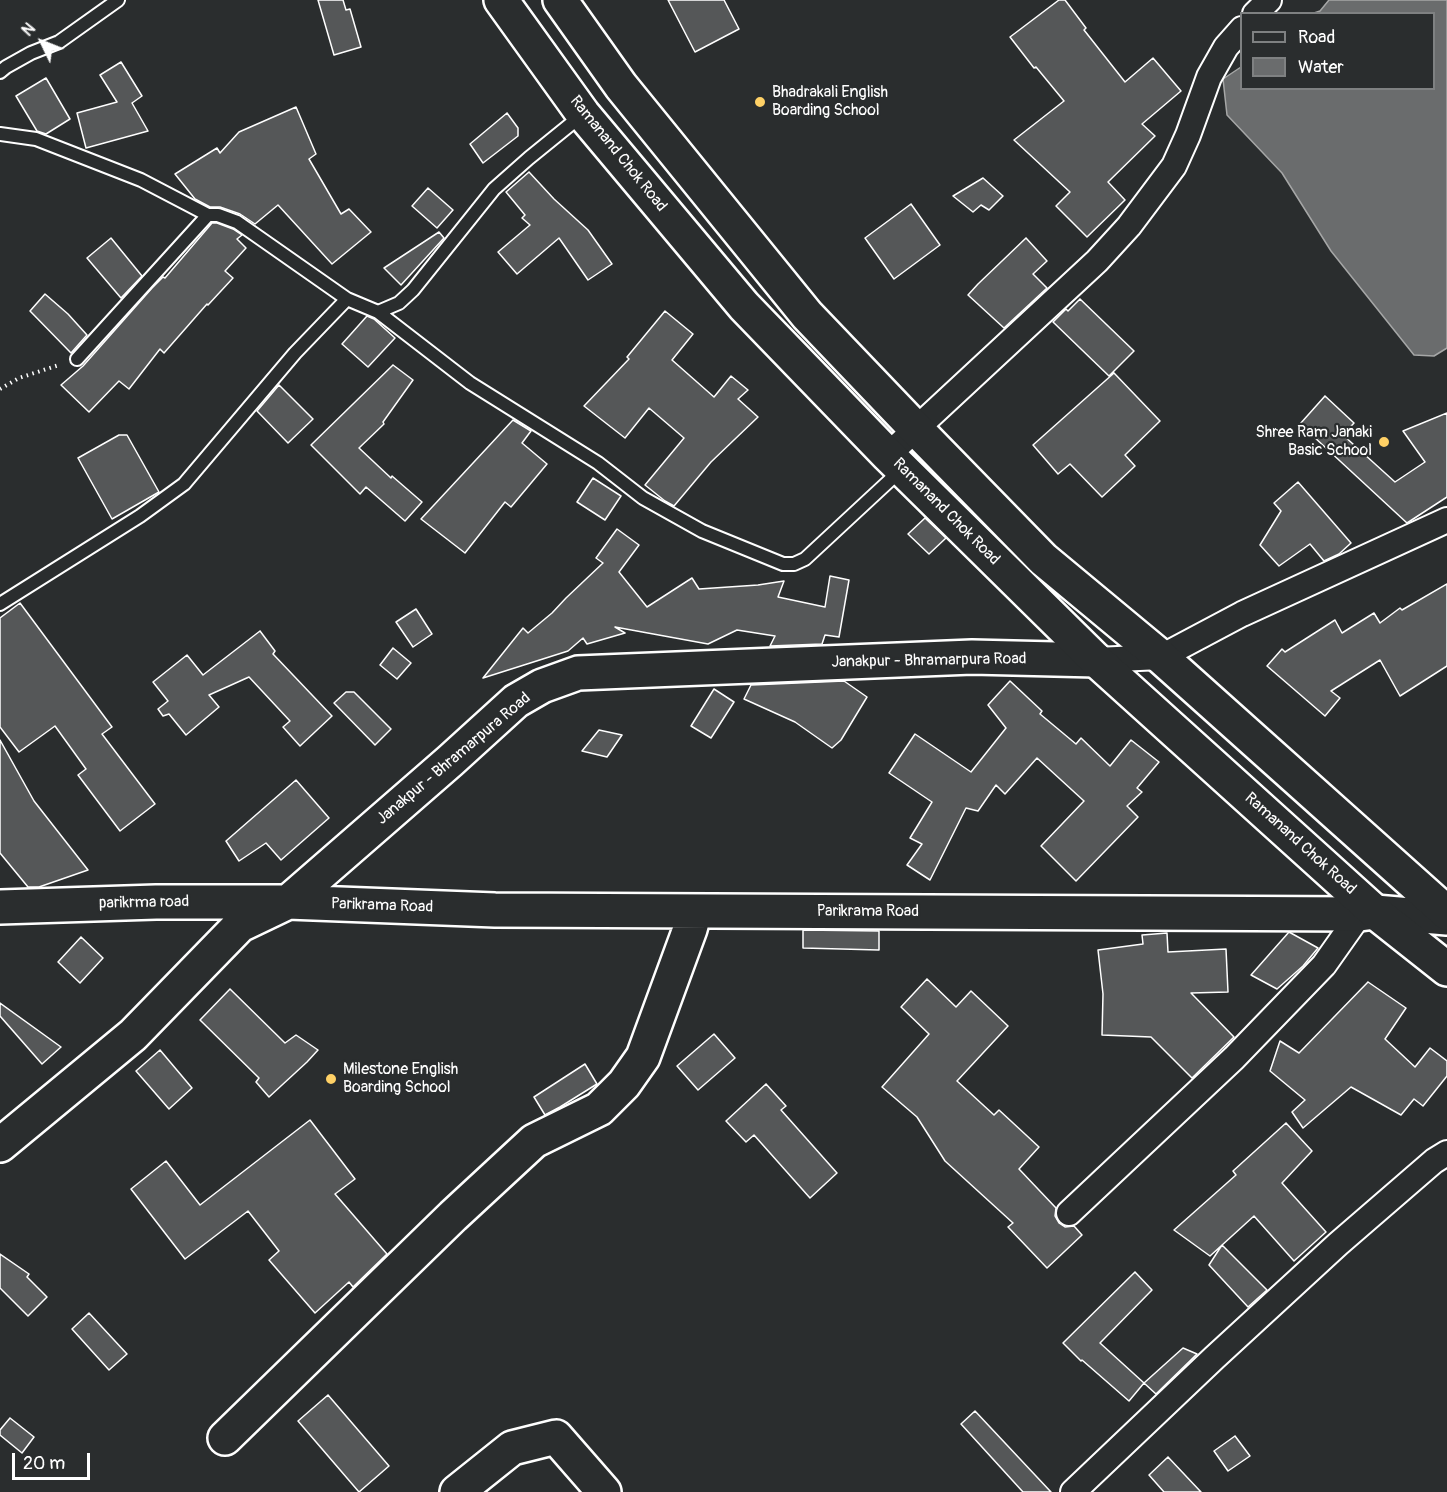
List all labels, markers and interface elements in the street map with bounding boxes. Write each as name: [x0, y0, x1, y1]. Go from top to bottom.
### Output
north arrow: [12, 12, 72, 72]
legend: [1240, 12, 1435, 90]
text: N: [18, 19, 40, 41]
text: Road: [1298, 26, 1335, 49]
text: Water: [1298, 56, 1344, 79]
place label: Bhadrakali English Boarding School: [772, 83, 888, 121]
street label: Ramanand Chok Road: [565, 92, 671, 216]
marker: Bhadrakali English Boarding School: [753, 95, 767, 109]
place label: Shree Ram Janaki Basic School: [1256, 423, 1372, 461]
marker: Shree Ram Janaki Basic School: [1377, 435, 1391, 449]
street label: Ramanand Chok Road: [888, 454, 1004, 570]
street label: Janakpur - Bhramarpura Road: [831, 650, 1027, 672]
street label: Janakpur - Bhramarpura Road: [373, 689, 535, 829]
street label: Ramanand Chok Road: [1240, 789, 1360, 899]
street label: parikrma road: [99, 893, 189, 913]
street label: Parikrama Road: [331, 895, 433, 917]
street label: Parikrama Road: [817, 902, 919, 922]
place label: Milestone English Boarding School: [343, 1060, 458, 1098]
marker: Milestone English Boarding School: [324, 1072, 338, 1086]
scale bar: [15, 1441, 93, 1479]
text: 20 m: [23, 1452, 65, 1475]

